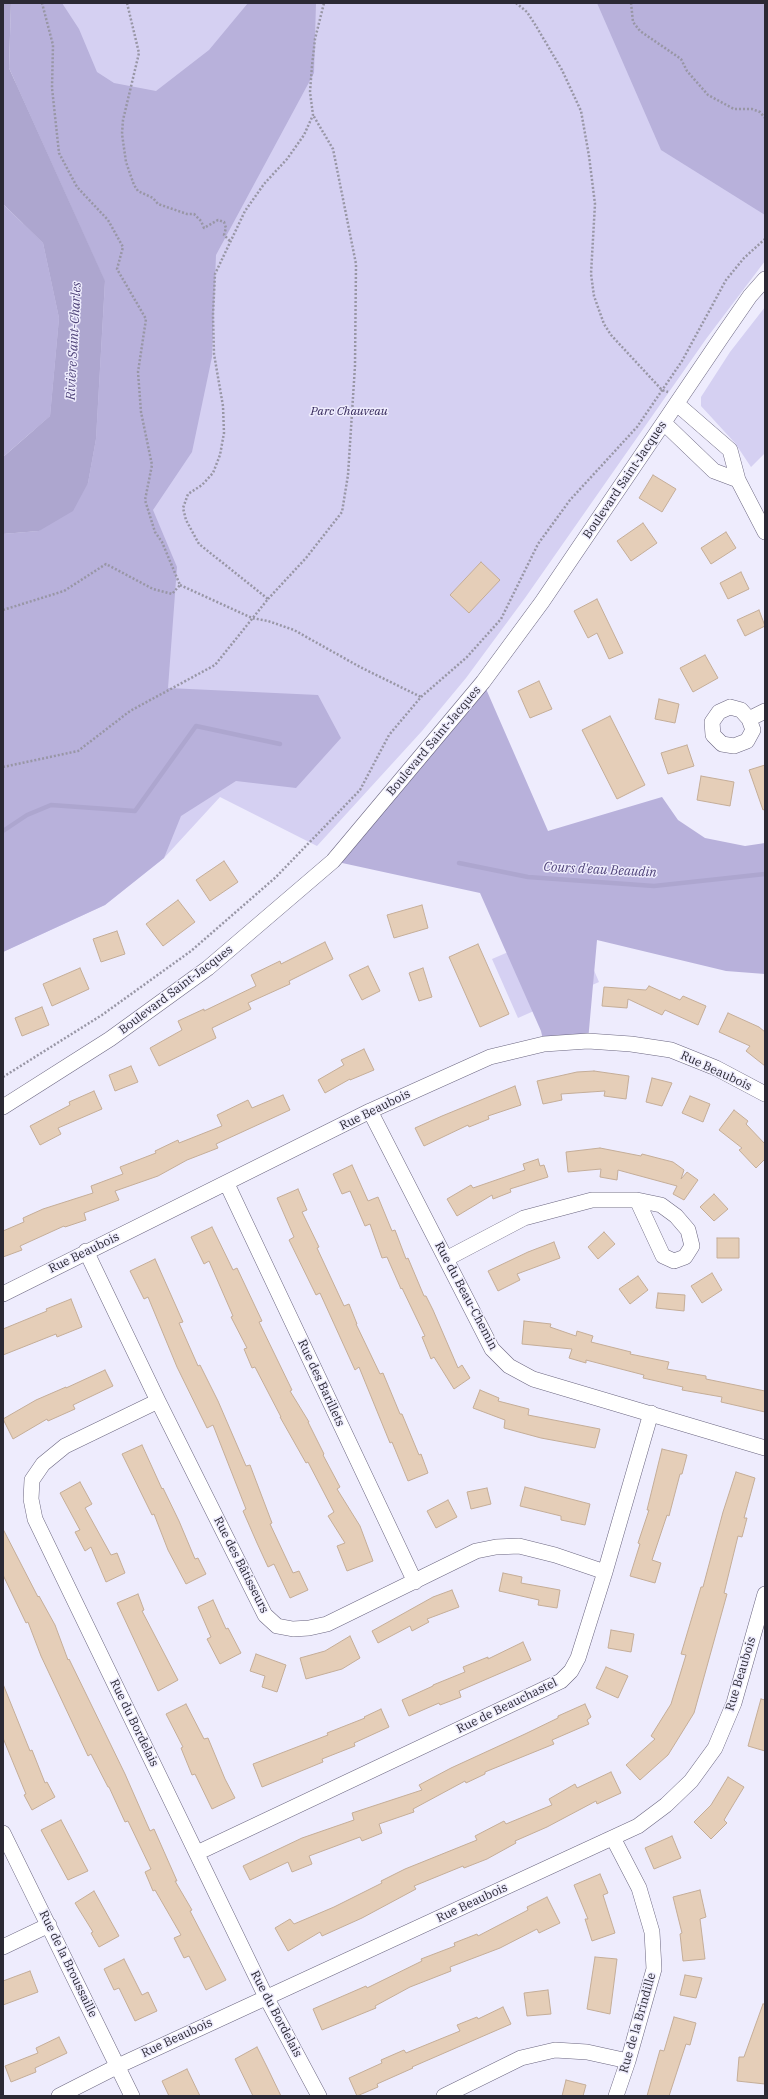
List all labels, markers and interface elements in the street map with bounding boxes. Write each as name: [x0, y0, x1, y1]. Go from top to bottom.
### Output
water label: Rivière Saint-Charles: [63, 282, 85, 400]
park label: Parc Chauveau: [310, 405, 388, 419]
street label: Boulevard Saint-Jacques: [580, 418, 670, 542]
street label: Boulevard Saint-Jacques: [384, 683, 484, 799]
water label: Cours d'eau Beaudin: [543, 859, 657, 881]
street label: Boulevard Saint-Jacques: [116, 943, 236, 1037]
street label: Rue Beaubois: [678, 1048, 754, 1094]
street label: Rue Beaubois: [337, 1087, 413, 1133]
street label: Rue Beaubois: [46, 1230, 122, 1276]
street label: Rue du Beau-Chemin: [431, 1240, 501, 1352]
street label: Rue des Barillets: [295, 1337, 347, 1429]
street label: Rue des Bâtisseurs: [210, 1514, 272, 1616]
street label: Rue Beaubois: [723, 1635, 759, 1713]
street label: Rue de Beauchastel: [454, 1675, 560, 1737]
street label: Rue du Bordelais: [107, 1677, 161, 1769]
street label: Rue Beaubois: [434, 1880, 510, 1926]
street label: Rue de la Broussaille: [36, 1908, 100, 2020]
street label: Rue du Bordelais: [247, 1968, 305, 2060]
street label: Rue de la Brindille: [617, 1971, 659, 2075]
street label: Rue Beaubois: [139, 2015, 215, 2061]

